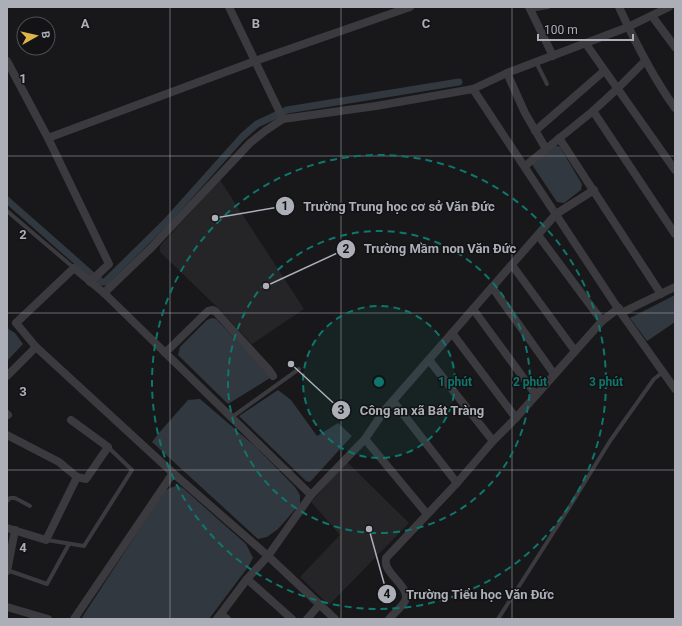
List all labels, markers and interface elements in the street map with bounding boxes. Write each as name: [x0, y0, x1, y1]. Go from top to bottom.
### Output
north arrow: [16, 16, 56, 56]
text: A: [81, 16, 90, 31]
text: B: [252, 16, 260, 31]
text: C: [422, 16, 431, 31]
scale bar: [538, 16, 633, 42]
text: 100 m: [544, 23, 578, 37]
text: B: [38, 30, 52, 39]
text: 1: [19, 71, 27, 86]
callout: Trường Trung học cơ sở Văn Đức: [275, 194, 503, 219]
text: 1: [282, 199, 288, 213]
text: Trường Trung học cơ sở Văn Đức: [303, 199, 495, 214]
text: 2: [19, 227, 27, 242]
callout: Trường Mầm non Văn Đức: [336, 236, 524, 261]
text: Trường Mầm non Văn Đức: [364, 241, 517, 256]
text: 2: [343, 242, 350, 256]
centre of rings: [372, 375, 386, 389]
text: 1 phút: [438, 375, 472, 389]
text: 2 phút: [513, 375, 547, 389]
text: 3 phút: [589, 375, 623, 389]
text: 3: [19, 384, 27, 399]
callout: Công an xã Bát Tràng: [331, 398, 492, 423]
text: 3: [338, 403, 345, 417]
text: Công an xã Bát Tràng: [360, 403, 484, 418]
text: 4: [19, 540, 27, 555]
callout: Trường Tiểu học Văn Đức: [377, 582, 562, 607]
text: 4: [384, 587, 391, 601]
text: Trường Tiểu học Văn Đức: [406, 587, 554, 602]

